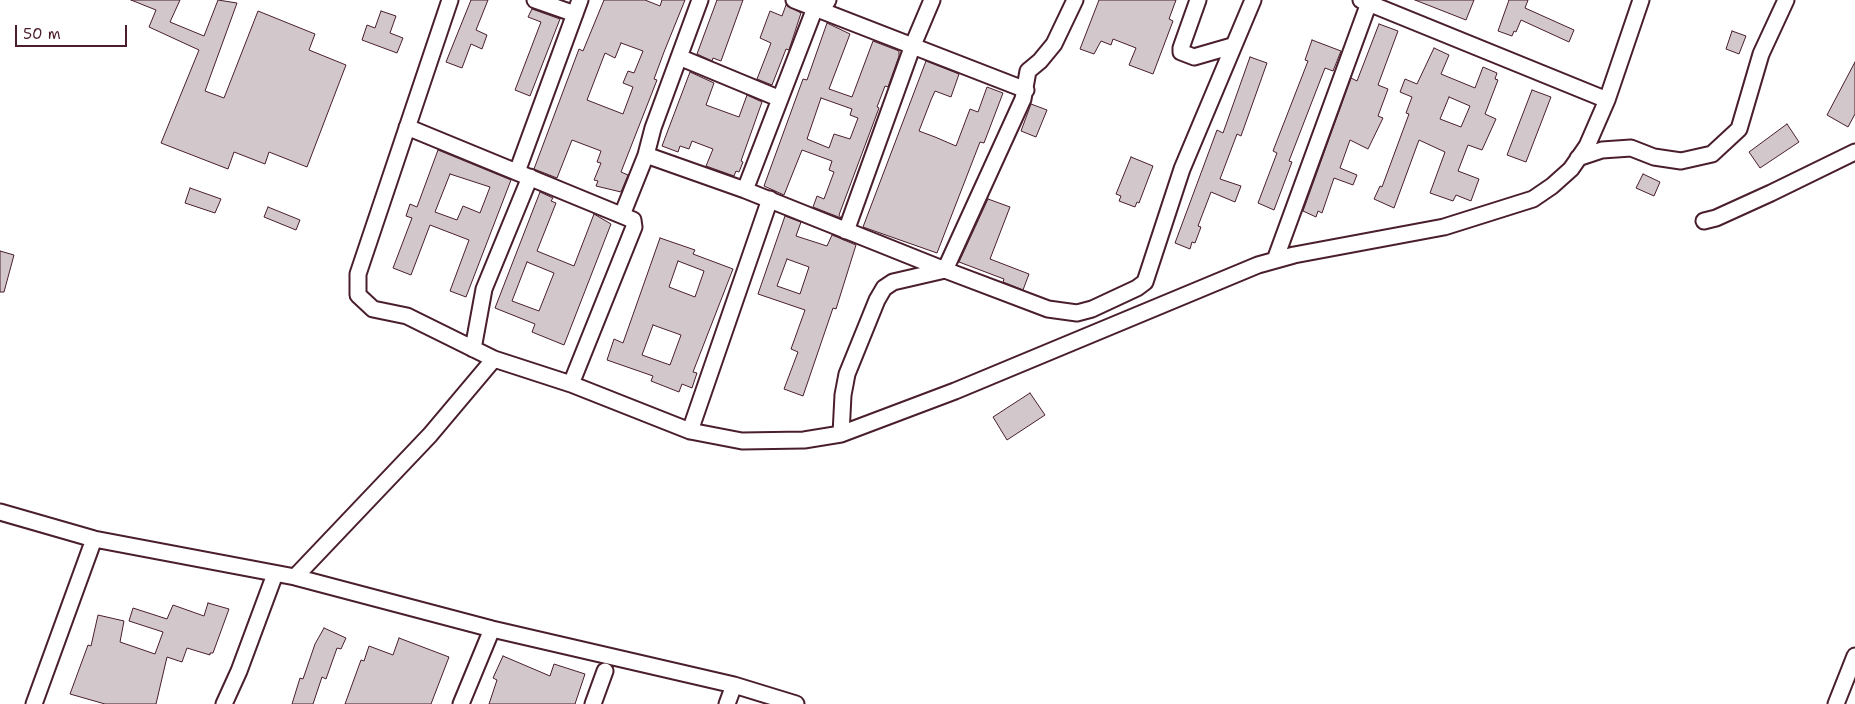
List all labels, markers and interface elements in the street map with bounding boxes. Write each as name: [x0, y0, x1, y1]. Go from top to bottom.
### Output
scale bar: [18, 15, 130, 47]
text: 50 m: [23, 24, 61, 44]

